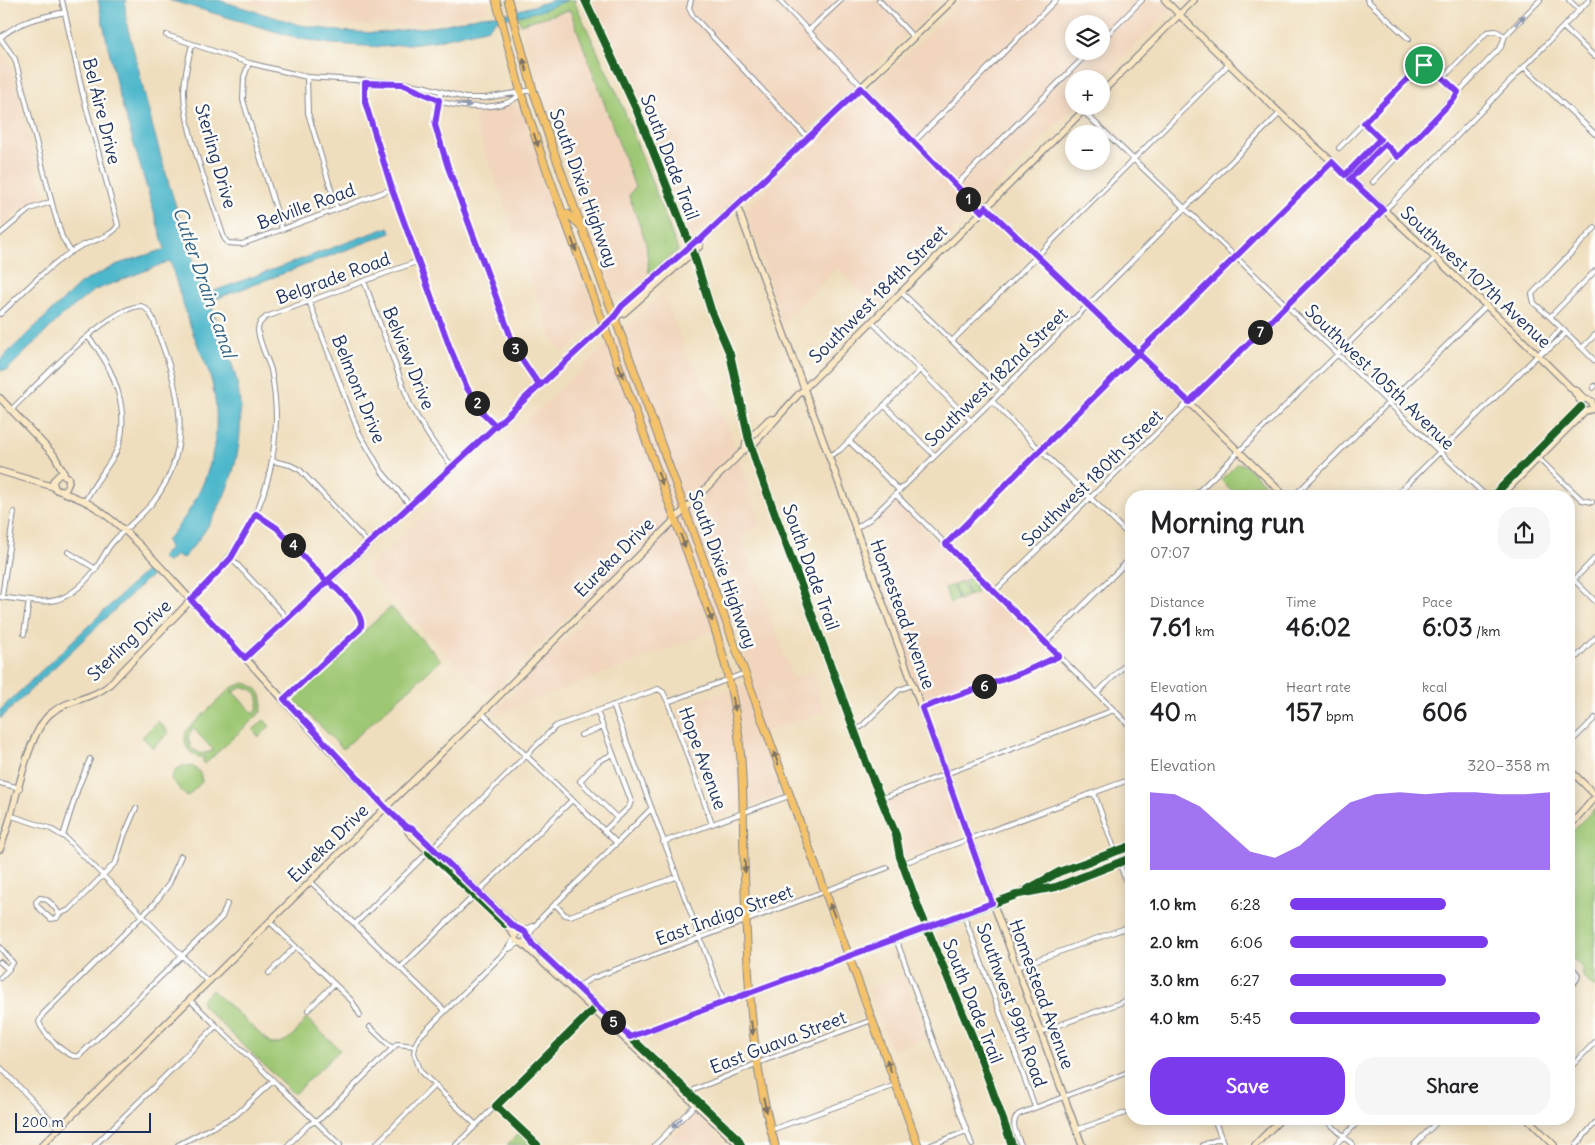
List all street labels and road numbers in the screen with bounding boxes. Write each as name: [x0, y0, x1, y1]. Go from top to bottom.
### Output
street label: Bel Aire Drive: [78, 55, 126, 167]
street label: South Dade Trail: [636, 91, 704, 223]
street label: Sterling Drive: [190, 101, 242, 211]
street label: South Dixie Highway: [545, 106, 623, 270]
street label: Belville Road: [254, 178, 359, 234]
street label: Southwest 107th Avenue: [1396, 201, 1556, 353]
street label: Southwest 184th Street: [804, 220, 952, 368]
street label: Belgrade Road: [273, 247, 394, 309]
street label: Southwest 105th Avenue: [1300, 299, 1460, 455]
street label: Belview Drive: [378, 303, 440, 413]
street label: Southwest 182nd Street: [920, 303, 1072, 451]
street label: Belmont Drive: [327, 332, 391, 446]
street label: Southwest 180th Street: [1017, 405, 1167, 551]
street label: South Dixie Highway: [684, 487, 762, 651]
street label: South Dade Trail: [778, 501, 844, 633]
street label: Eureka Drive: [569, 512, 659, 602]
street label: Homestead Avenue: [865, 536, 941, 692]
street label: Sterling Drive: [82, 594, 176, 686]
street label: Hope Avenue: [674, 703, 732, 813]
street label: Eureka Drive: [283, 799, 373, 887]
street label: East Indigo Street: [652, 880, 796, 950]
street label: Homestead Avenue: [1004, 916, 1080, 1072]
street label: Southwest 99th Road: [972, 920, 1053, 1091]
street label: South Dade Trail: [938, 935, 1008, 1067]
street label: East Guava Street: [707, 1005, 849, 1079]

